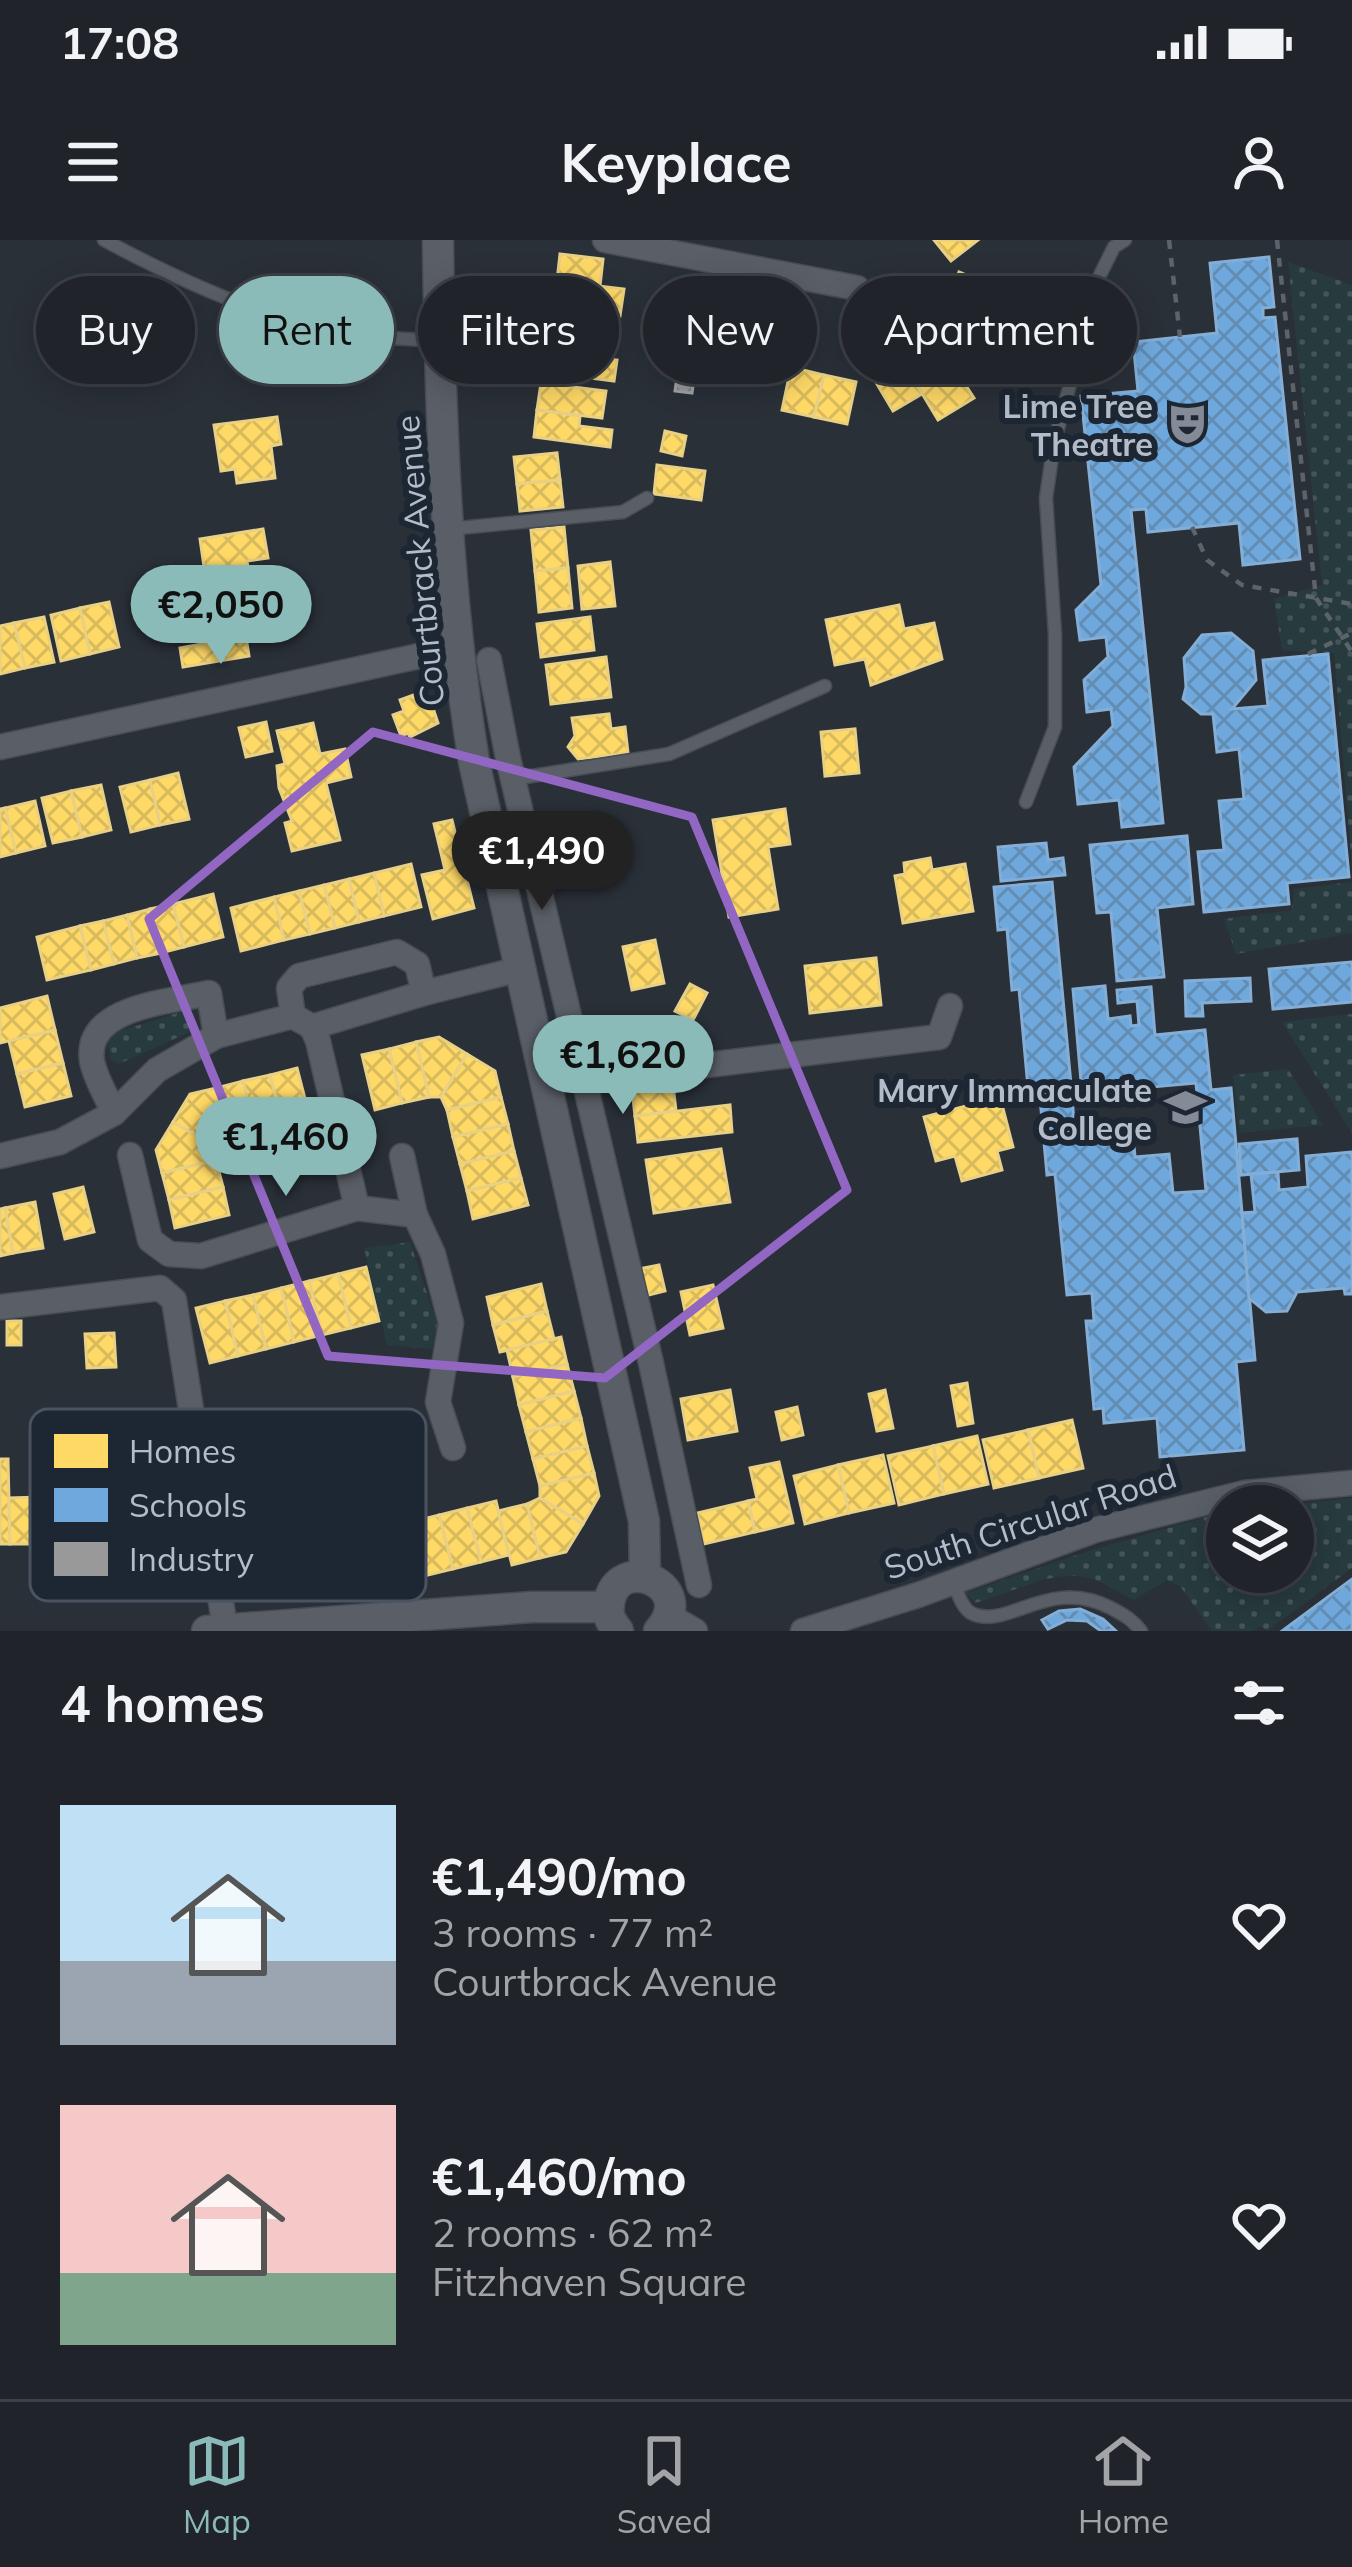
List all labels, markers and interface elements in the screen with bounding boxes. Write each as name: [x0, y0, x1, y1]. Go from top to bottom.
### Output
text: 17:08: [60, 14, 179, 70]
text: Keyplace: [560, 128, 792, 196]
icon: menu: [60, 129, 126, 195]
icon: person: [1226, 129, 1292, 195]
chip: Buy: [36, 276, 195, 384]
chip: Rent: [219, 276, 394, 384]
chip: Filters: [418, 276, 619, 384]
chip: New: [643, 276, 817, 384]
chip: Apartment: [841, 276, 1137, 384]
place label: Lime Tree Theatre: [1002, 385, 1153, 464]
theatre icon: Lime Tree Theatre: [1164, 401, 1210, 447]
street label: Courtbrack Avenue: [386, 414, 452, 708]
pin: €2,050: [123, 565, 319, 667]
text: €2,050: [158, 579, 284, 628]
pin: €1,490: [444, 811, 640, 913]
text: €1,490: [479, 825, 605, 874]
pin: €1,620: [525, 1015, 721, 1117]
text: €1,620: [560, 1029, 686, 1078]
place label: Mary Immaculate College: [877, 1069, 1152, 1148]
school or university icon: Mary Immaculate College: [1163, 1085, 1209, 1131]
pin: €1,460: [188, 1097, 384, 1199]
text: €1,460: [223, 1111, 349, 1160]
legend: [30, 1409, 426, 1601]
text: Homes: [129, 1430, 236, 1471]
street label: South Circular Road: [879, 1454, 1181, 1588]
text: Schools: [129, 1484, 247, 1525]
map controls: [1206, 1485, 1314, 1593]
button: layers: [1206, 1485, 1314, 1593]
text: Industry: [129, 1538, 254, 1579]
icon: filters: [1226, 1670, 1292, 1736]
text: 4 homes: [60, 1671, 265, 1735]
text: €1,490/mo: [432, 1844, 687, 1908]
icon: home: [156, 1853, 300, 1997]
icon: heart: [1226, 1892, 1292, 1958]
text: 3 rooms · 77 m²: [432, 1908, 713, 1957]
text: Courtbrack Avenue: [432, 1957, 777, 2006]
text: €1,460/mo: [432, 2144, 687, 2208]
icon: home: [156, 2153, 300, 2297]
icon: heart: [1226, 2192, 1292, 2258]
text: 2 rooms · 62 m²: [432, 2208, 713, 2257]
text: Fitzhaven Square: [432, 2257, 747, 2306]
tab: Map: [183, 2428, 251, 2541]
tab: Saved: [617, 2428, 712, 2541]
tab: Home: [1078, 2428, 1169, 2541]

